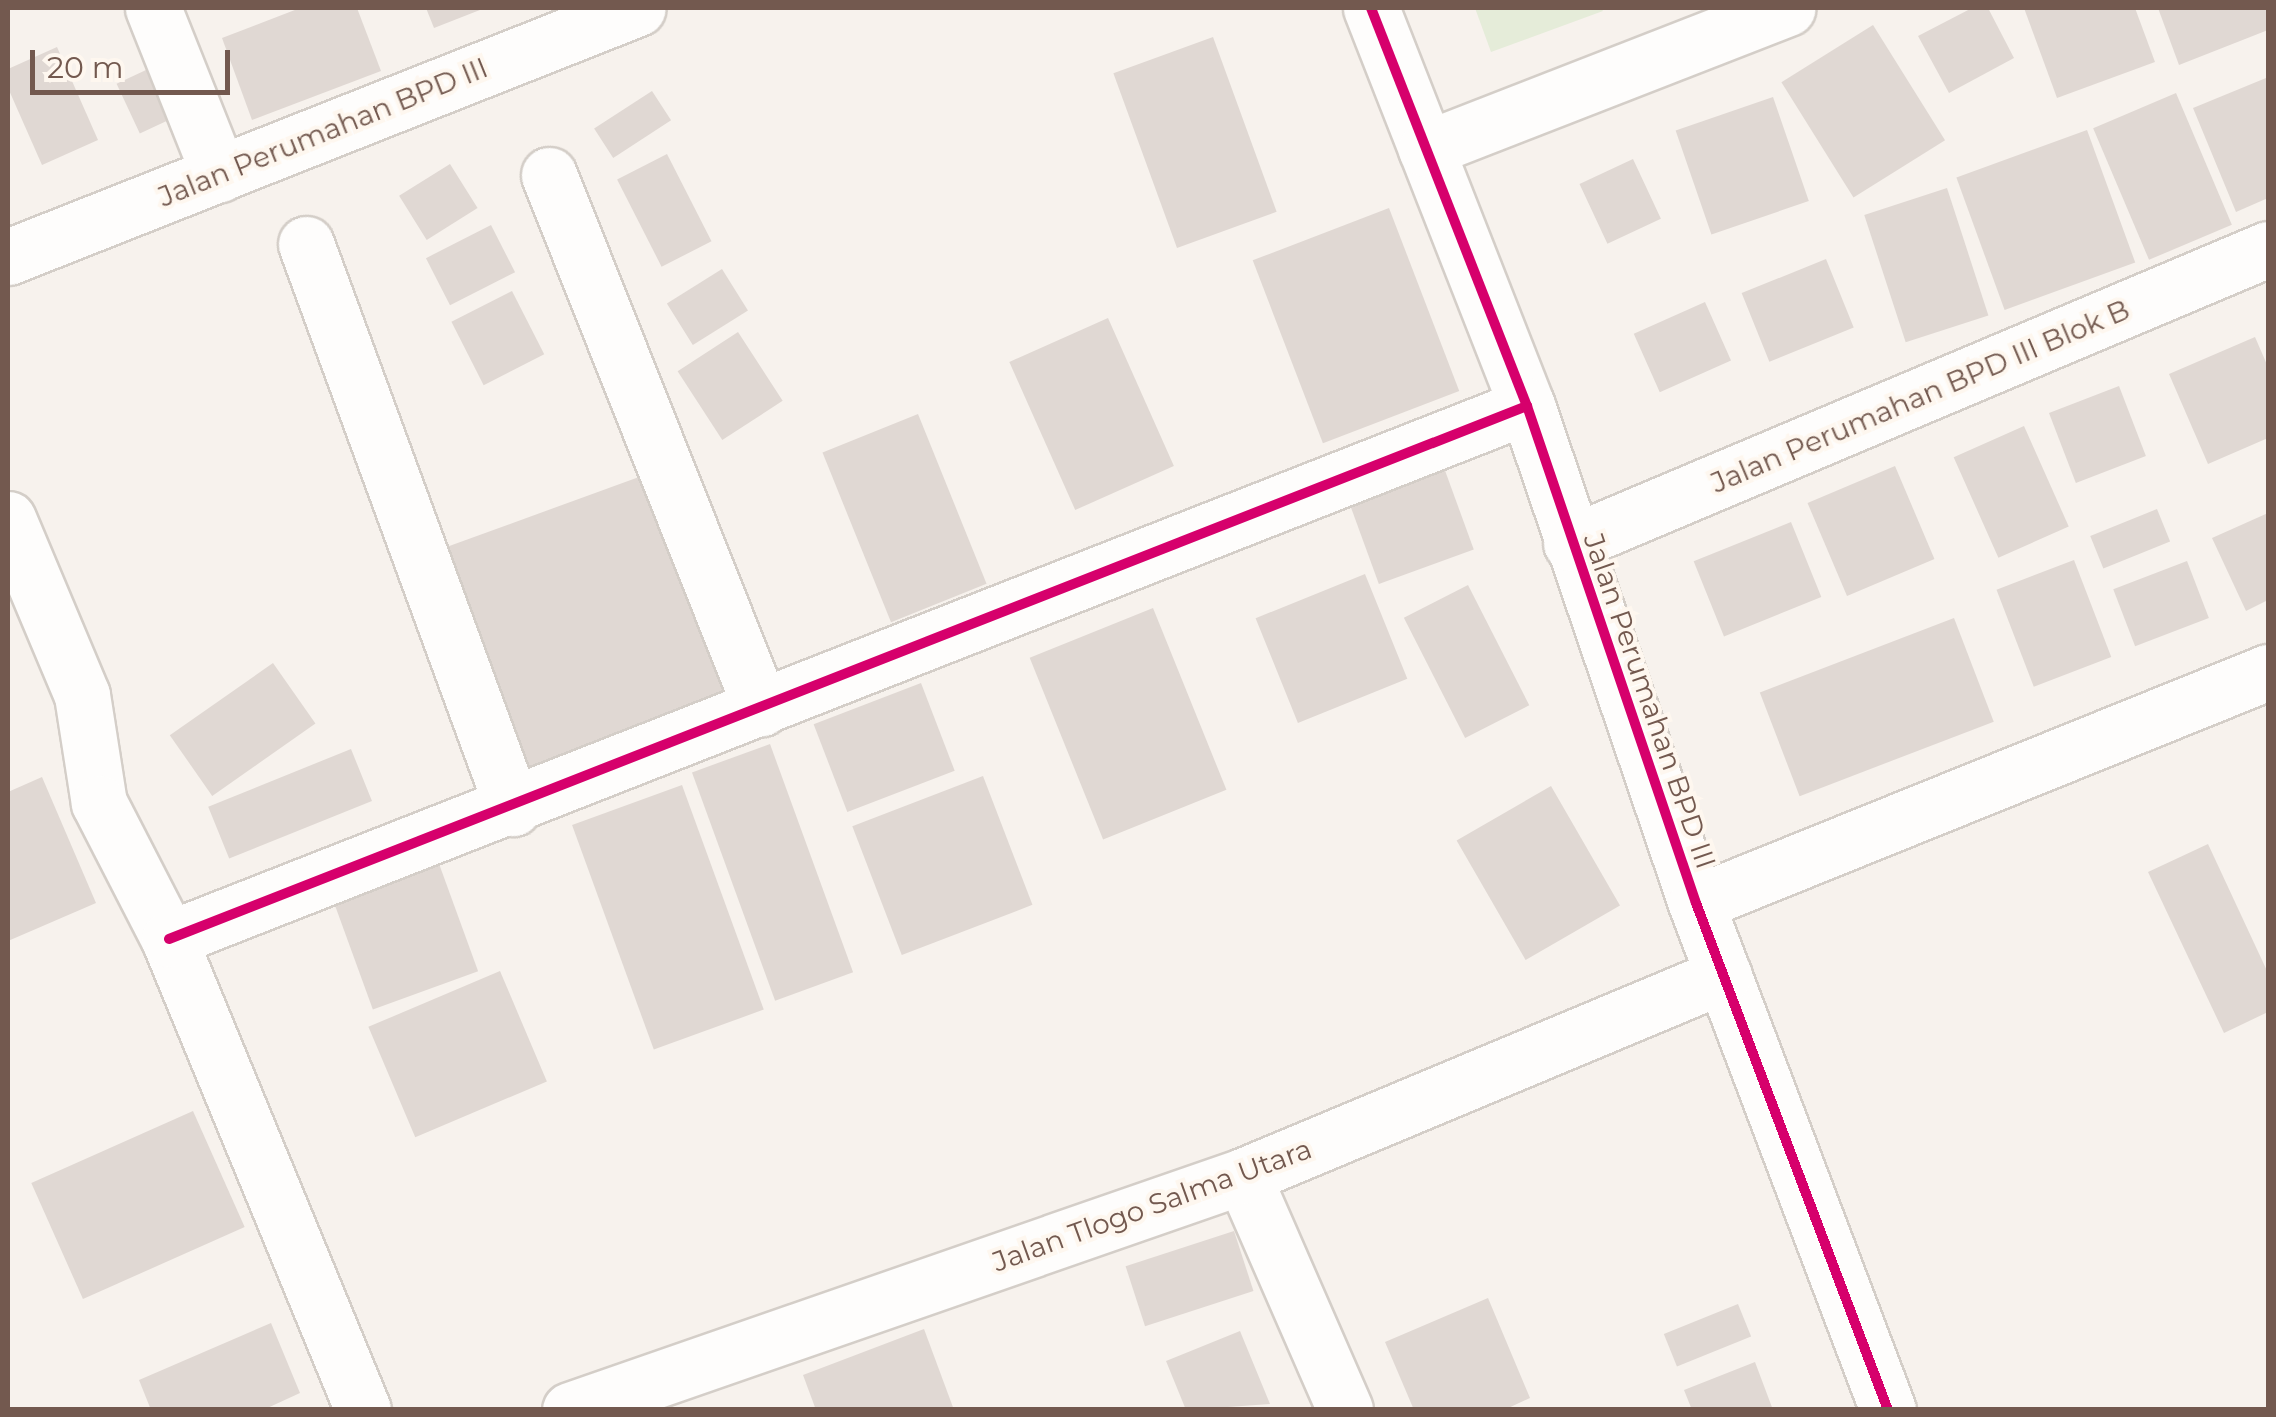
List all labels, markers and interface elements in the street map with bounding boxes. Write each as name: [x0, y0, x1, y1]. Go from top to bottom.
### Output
scale bar: [35, 30, 235, 92]
text: 20 m: [47, 49, 124, 86]
street label: Jalan Perumahan BPD III: [153, 50, 493, 214]
street label: Jalan Perumahan BPD III Blok B: [1706, 292, 2134, 500]
street label: Jalan Perumahan BPD III: [1577, 529, 1723, 873]
street label: Jalan Tlogo Salma Utara: [988, 1132, 1316, 1278]

